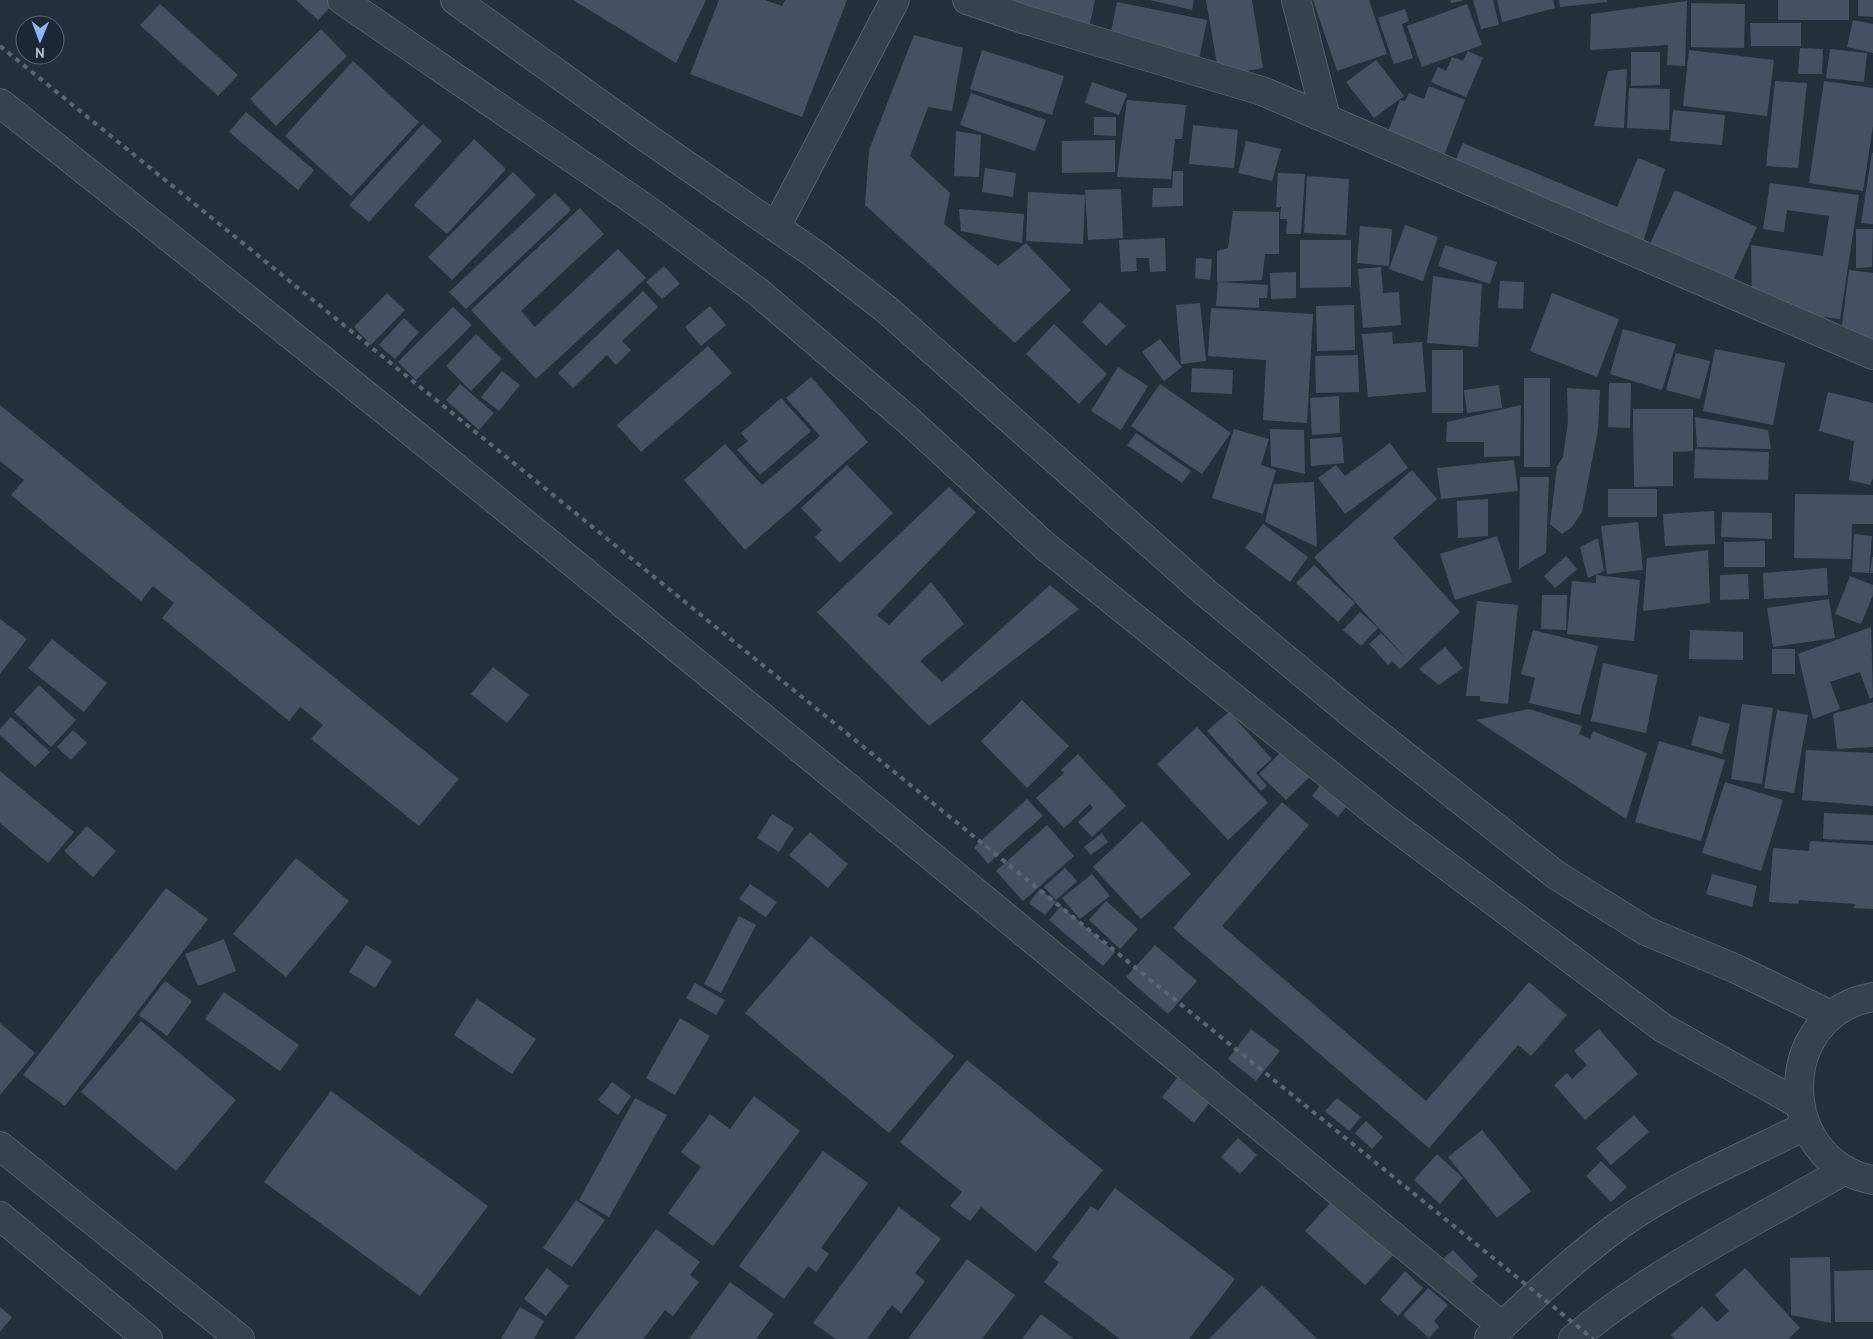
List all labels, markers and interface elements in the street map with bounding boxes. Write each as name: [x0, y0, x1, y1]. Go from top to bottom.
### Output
north arrow: [15, 15, 65, 65]
text: N: [35, 43, 45, 60]

